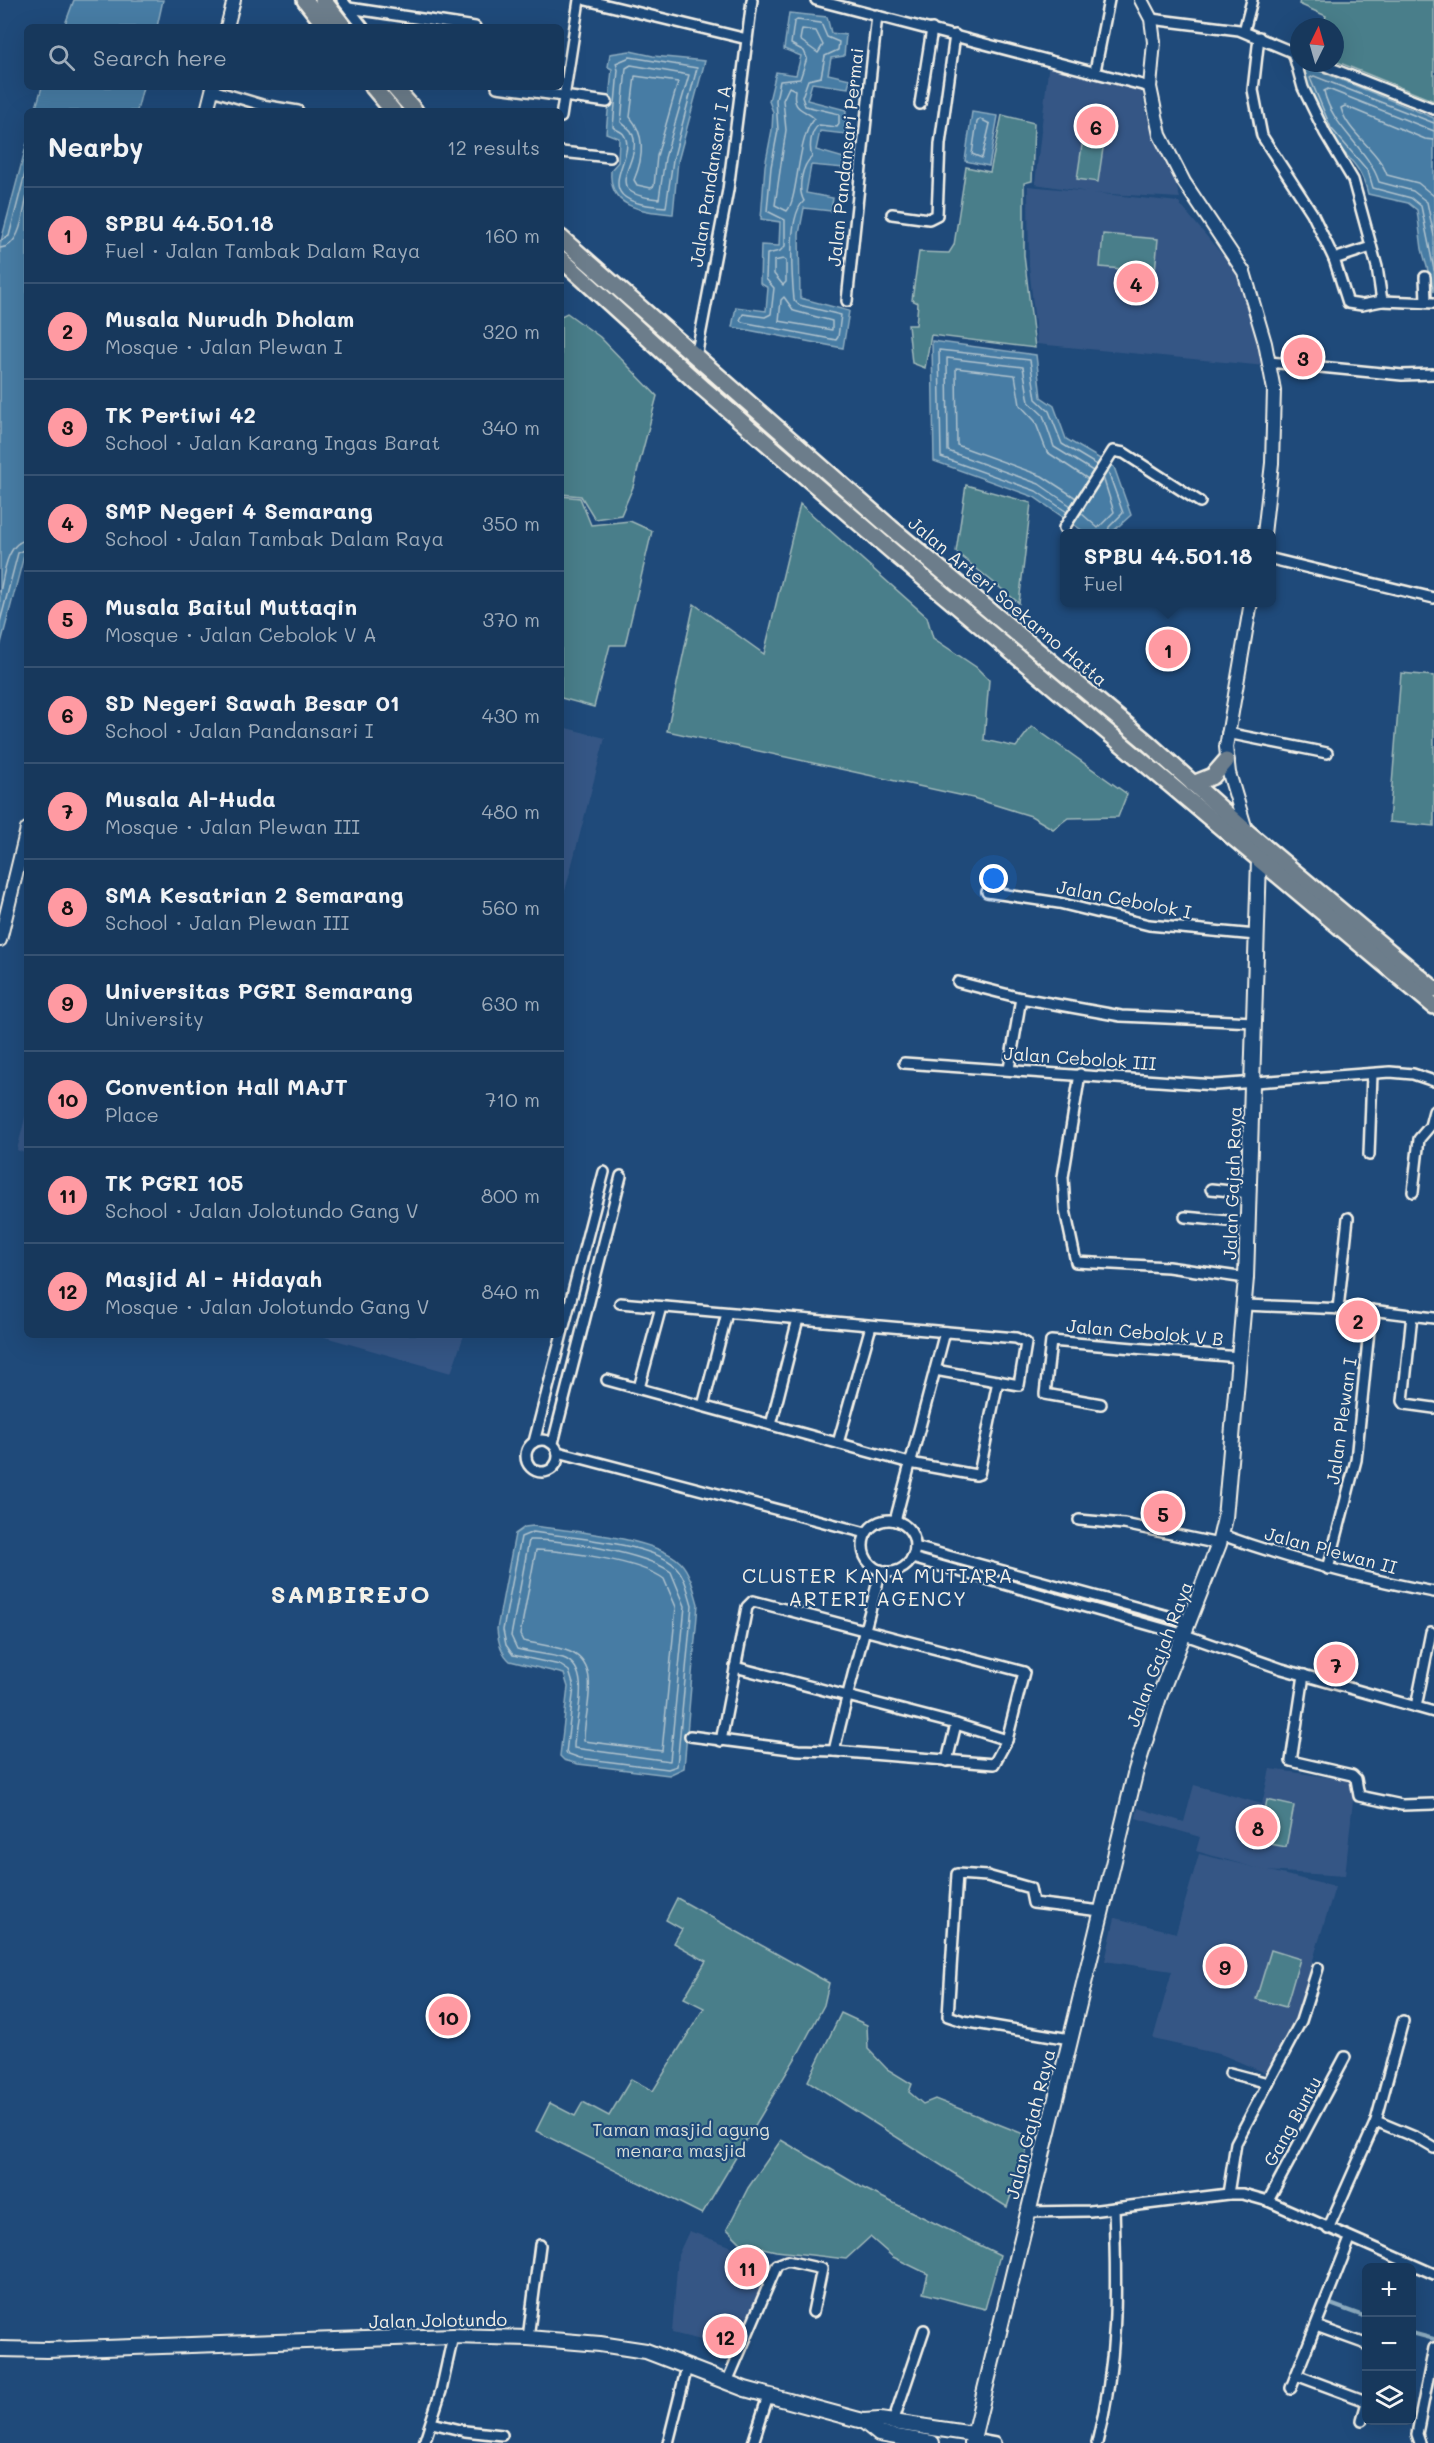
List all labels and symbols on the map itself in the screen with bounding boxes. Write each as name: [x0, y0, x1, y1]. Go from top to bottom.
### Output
north arrow: [1290, 18, 1344, 72]
street label: Jalan Pandansari Permai: [822, 46, 868, 268]
street label: Jalan Pandansari I A: [684, 83, 736, 269]
pin: 6: [1076, 104, 1116, 148]
pin: 4: [1116, 260, 1156, 306]
pin: 3: [1284, 334, 1322, 380]
street label: Jalan Arteri Soekarno Hatta: [904, 511, 1112, 691]
pin: 1: [1148, 626, 1188, 672]
your location: [979, 864, 1008, 893]
street label: Jalan Cebolok I: [1054, 874, 1194, 924]
street label: Jalan Cebolok III: [1003, 1041, 1157, 1075]
street label: Jalan Gajah Raya: [1217, 1106, 1247, 1260]
pin: 2: [1338, 1298, 1378, 1342]
street label: Jalan Cebolok V B: [1065, 1313, 1225, 1351]
street label: Jalan Plewan I: [1320, 1356, 1362, 1486]
pin: 5: [1144, 1490, 1182, 1536]
street label: Jalan Plewan II: [1262, 1521, 1400, 1579]
district label: CLUSTER KANA MUTIARA ARTERI AGENCY: [742, 1562, 1014, 1611]
district label: SAMBIREJO: [271, 1578, 431, 1609]
street label: Jalan Gajah Raya: [1120, 1578, 1198, 1730]
pin: 7: [1316, 1642, 1356, 1686]
pin: 8: [1238, 1804, 1278, 1850]
pin: 9: [1206, 1944, 1244, 1988]
pin: 10: [428, 1994, 468, 2038]
street label: Jalan Gajah Raya: [1000, 2047, 1060, 2201]
street label: Gang Buntu: [1257, 2072, 1327, 2170]
park label: Taman masjid agung menara masjid: [592, 2117, 770, 2162]
pin: 11: [728, 2244, 766, 2290]
street label: Jalan Jolotundo: [369, 2307, 508, 2333]
pin: 12: [706, 2314, 744, 2358]

